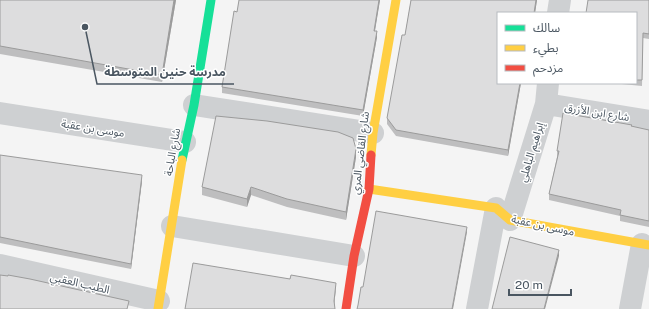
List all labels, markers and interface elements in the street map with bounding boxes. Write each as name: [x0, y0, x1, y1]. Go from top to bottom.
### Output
legend: [497, 12, 637, 84]
text: سالك: [533, 21, 560, 35]
text: بطيء: [533, 41, 559, 58]
callout: مدرسة حنين المتوسطة: [97, 60, 234, 84]
text: مزدحم: [533, 61, 563, 77]
text: مدرسة حنين المتوسطة: [104, 65, 226, 79]
street label: شارع ابن الأزرق: [563, 101, 631, 125]
street label: شارع القاضي المري: [349, 110, 375, 196]
street label: موسى بن عقبة: [60, 117, 126, 140]
street label: إبراهيم الباهلي: [516, 120, 549, 184]
street label: شارع الباحة: [162, 127, 184, 177]
street label: موسى بن عقبة: [510, 212, 576, 239]
street label: الطيب العقبي: [48, 270, 111, 299]
scale bar: [509, 271, 571, 297]
text: 20 m: [515, 278, 543, 292]

